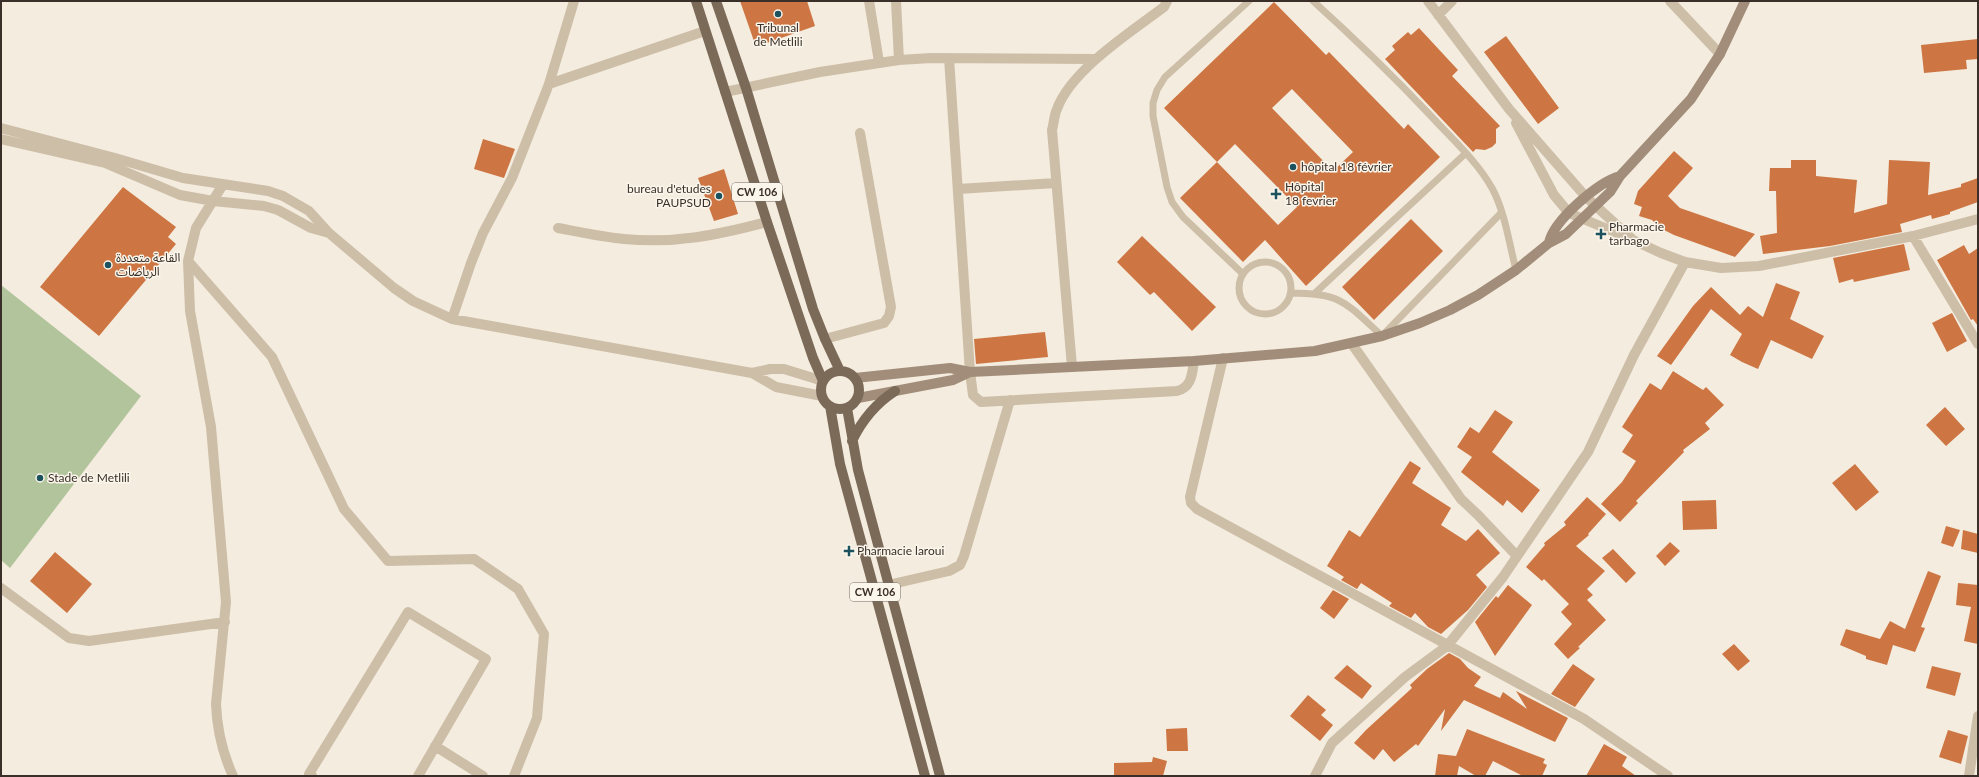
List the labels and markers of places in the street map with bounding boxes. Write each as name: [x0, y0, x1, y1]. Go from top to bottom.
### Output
marker: Tribunal de Metlili: [773, 9, 783, 19]
place label: Tribunal de Metlili: [753, 20, 803, 49]
place label: hôpital 18 février: [1301, 159, 1392, 174]
marker: hôpital 18 février: [1288, 162, 1298, 172]
place label: Hôpital 18 fevrier: [1285, 179, 1337, 208]
place label: bureau d'etudes PAUPSUD: [627, 181, 711, 210]
marker: Hôpital 18 fevrier: [1270, 188, 1282, 200]
marker: bureau d'etudes PAUPSUD: [714, 191, 724, 201]
place label: Pharmacie tarbago: [1609, 219, 1664, 248]
marker: Pharmacie tarbago: [1596, 229, 1606, 239]
place label: القاعة متعددة الرياضات: [116, 250, 180, 279]
marker: القاعة متعددة الرياضات: [103, 260, 113, 270]
place label: Stade de Metlili: [48, 470, 130, 485]
marker: Stade de Metlili: [35, 473, 45, 483]
place label: Pharmacie laroui: [857, 543, 944, 558]
marker: Pharmacie laroui: [844, 546, 854, 556]

